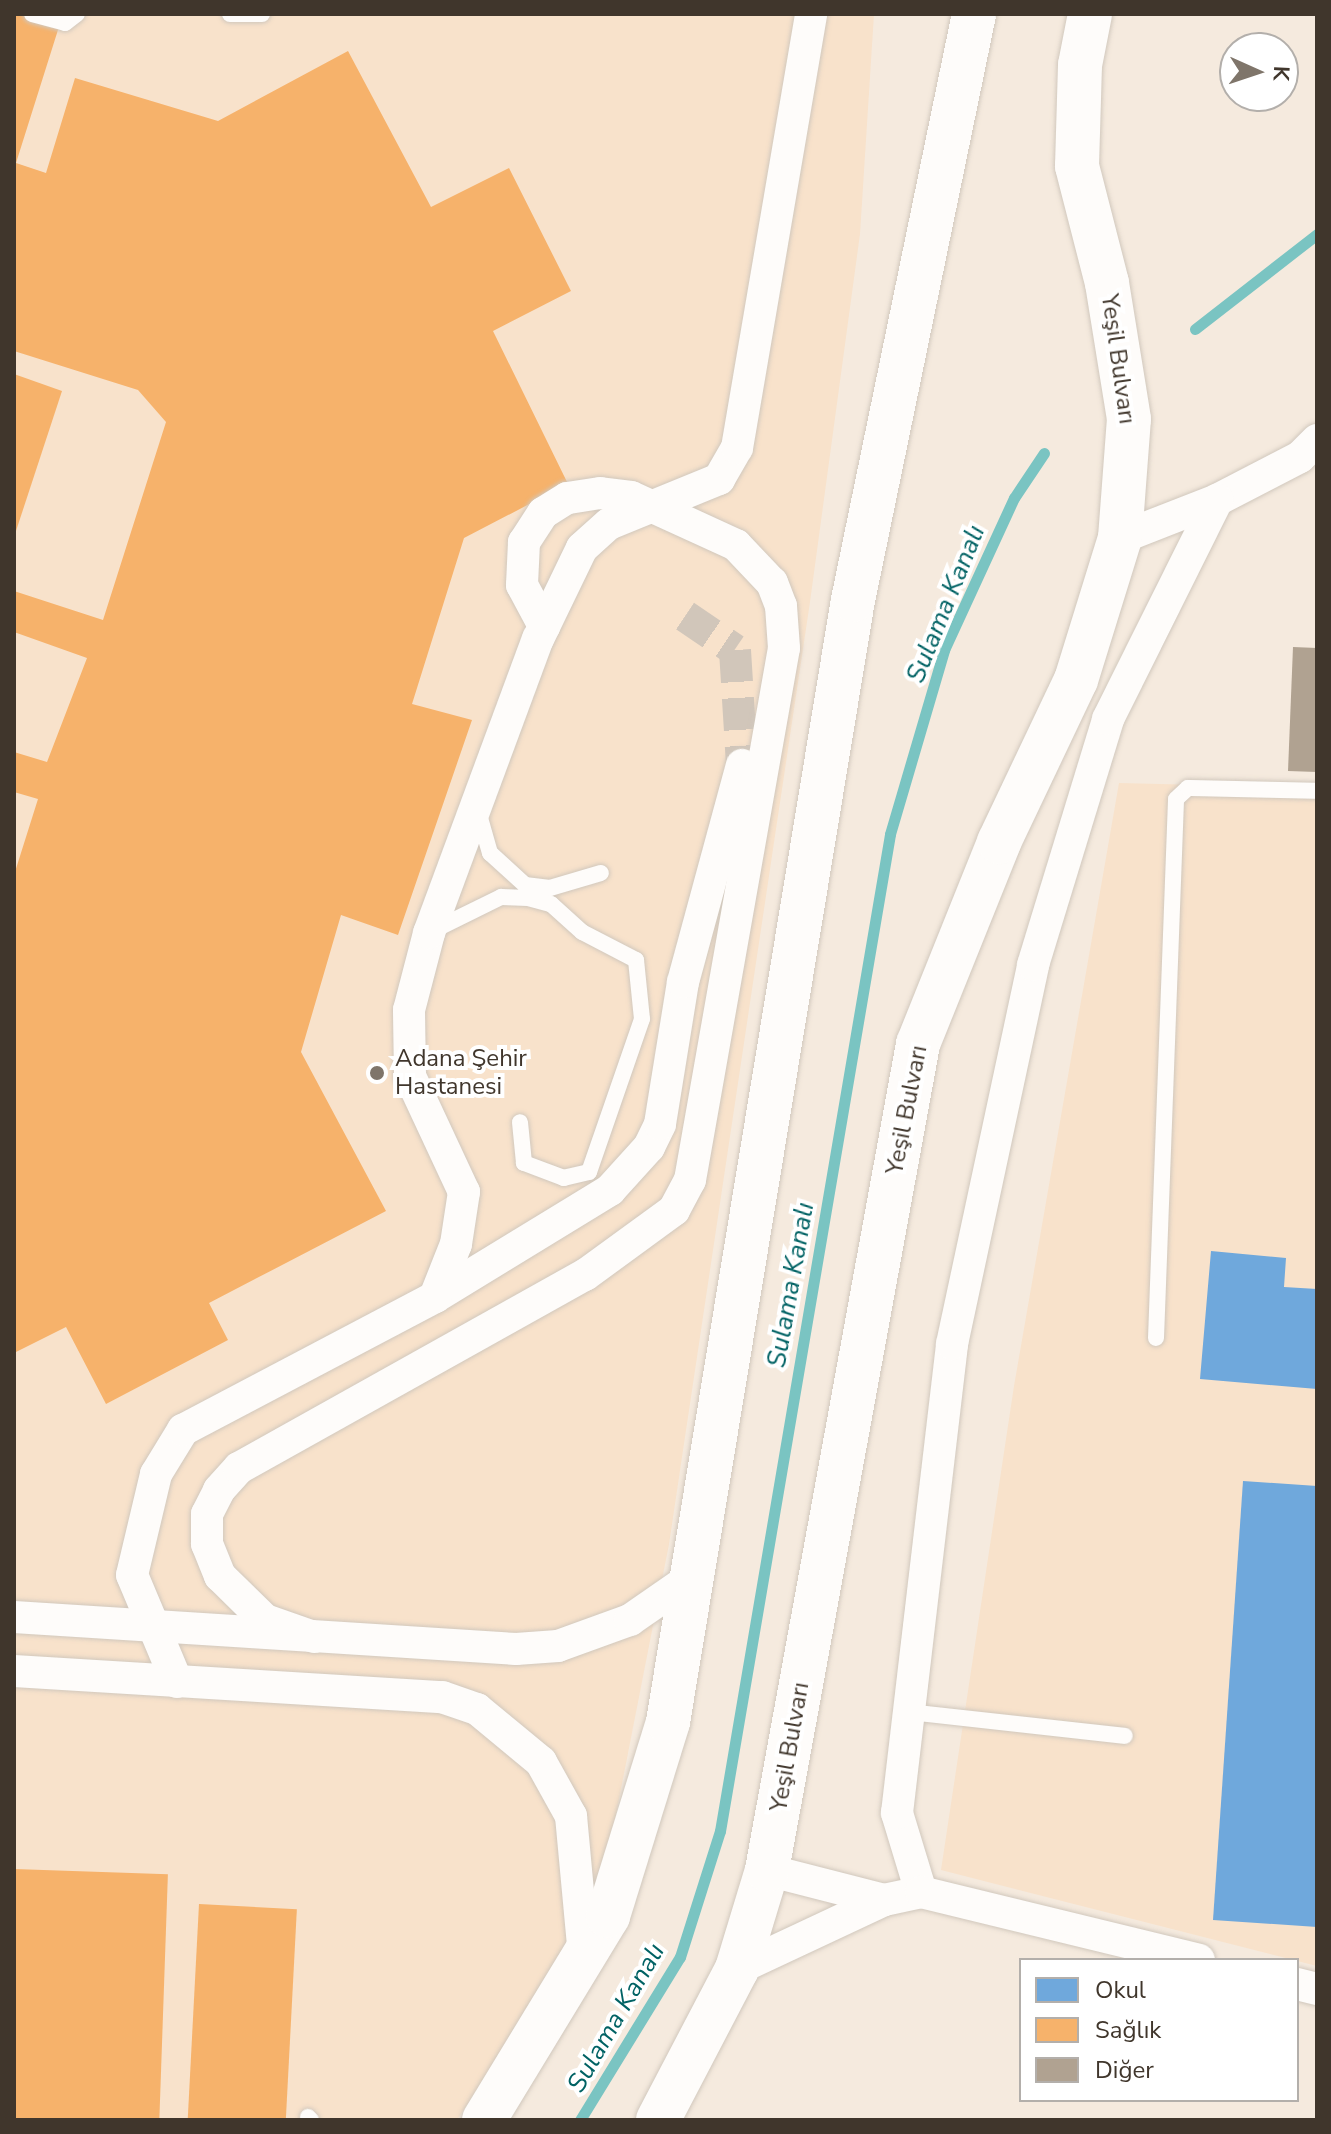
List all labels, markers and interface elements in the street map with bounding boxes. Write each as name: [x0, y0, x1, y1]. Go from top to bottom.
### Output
north arrow: [1219, 32, 1299, 112]
text: K: [1266, 65, 1296, 81]
street label: Yeşil Bulvarı: [1095, 292, 1141, 426]
water label: Sulama Kanalı: [900, 521, 992, 687]
street label: Yeşil Bulvarı: [880, 1043, 934, 1177]
place label: Adana Şehir Hastanesi: [395, 1045, 527, 1101]
marker: Adana Şehir Hastanesi: [366, 1062, 388, 1084]
water label: Sulama Kanalı: [761, 1200, 821, 1370]
street label: Yeşil Bulvarı: [764, 1680, 816, 1814]
water label: Sulama Kanalı: [561, 1938, 671, 2098]
legend: [1019, 1958, 1299, 2102]
text: Okul: [1095, 1974, 1146, 2006]
text: Sağlık: [1095, 2014, 1161, 2046]
text: Diğer: [1095, 2054, 1154, 2086]

